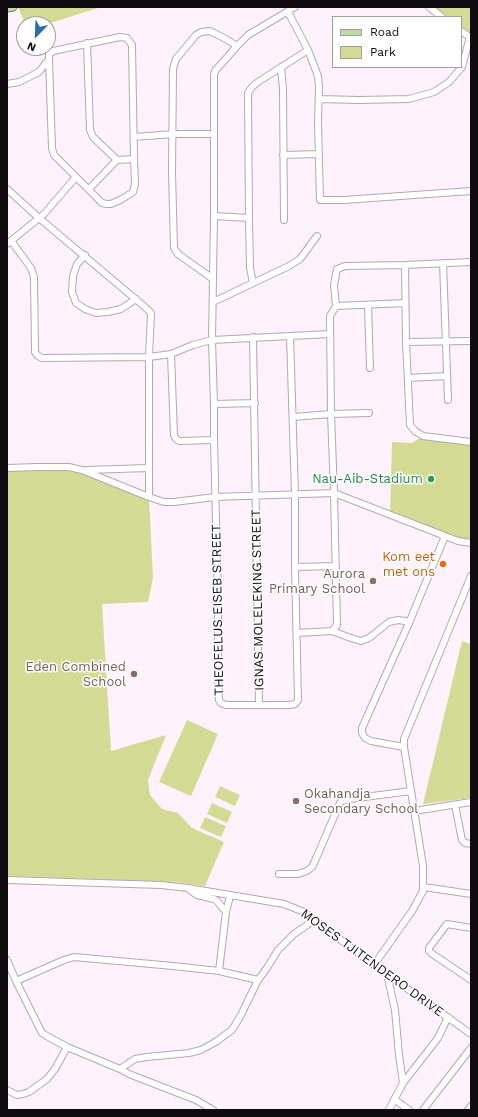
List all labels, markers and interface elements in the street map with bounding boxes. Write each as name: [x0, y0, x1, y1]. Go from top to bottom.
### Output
north arrow: [16, 16, 56, 56]
legend: [332, 16, 462, 68]
text: Road: [370, 25, 399, 39]
text: N: [25, 39, 38, 54]
text: Park: [370, 45, 396, 59]
place label: Nau-Aib-Stadium: [312, 471, 423, 487]
marker: Nau-Aib-Stadium: [426, 474, 436, 484]
street label: IGNAS MOLELEKING STREET: [249, 509, 267, 691]
street label: THEOFELUS EISEB STREET: [209, 524, 227, 696]
place label: Kom eet met ons: [382, 549, 435, 580]
marker: Kom eet met ons: [438, 559, 448, 569]
place label: Aurora Primary School: [269, 566, 365, 597]
marker: Aurora Primary School: [368, 576, 378, 586]
place label: Eden Combined School: [25, 659, 126, 690]
marker: Eden Combined School: [129, 669, 139, 679]
place label: Okahandja Secondary School: [304, 786, 418, 817]
marker: Okahandja Secondary School: [291, 796, 301, 806]
street label: MOSES TJITENDERO DRIVE: [298, 906, 446, 1020]

